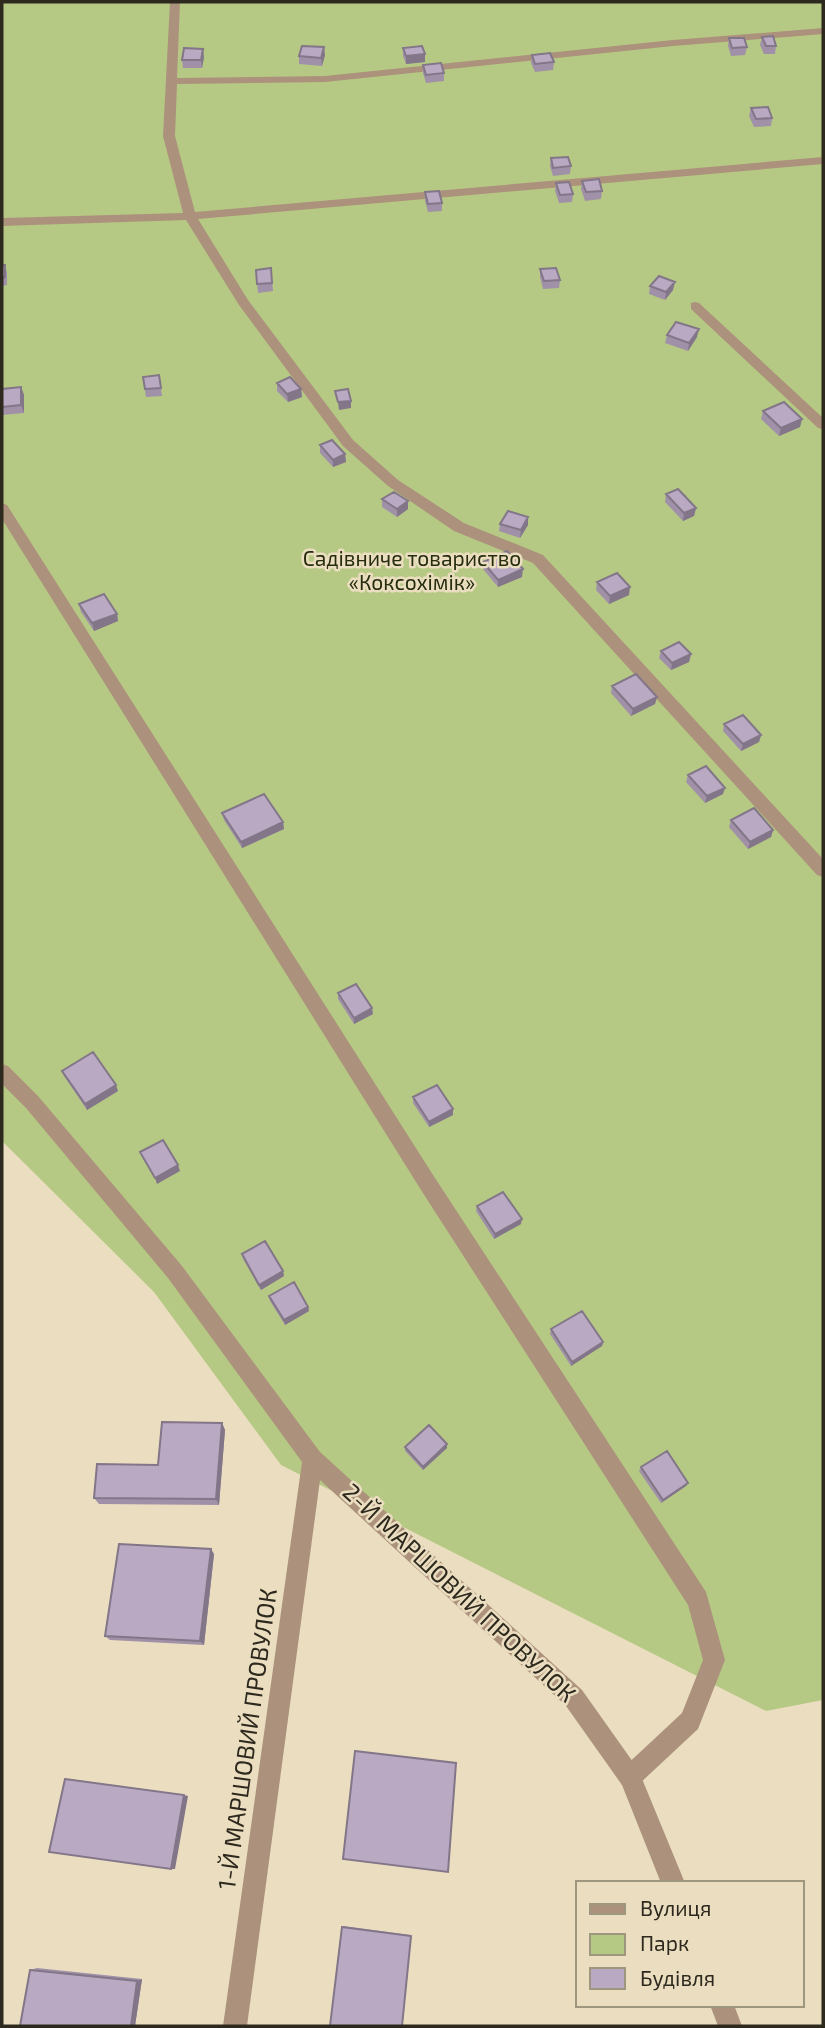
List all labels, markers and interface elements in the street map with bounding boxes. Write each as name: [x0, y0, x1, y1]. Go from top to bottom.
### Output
park label: Садівниче товариство «Коксохімік»: [303, 545, 521, 594]
street label: 2-Й МАРШОВИЙ ПРОВУЛОК: [338, 1476, 582, 1707]
street label: 1-Й МАРШОВИЙ ПРОВУЛОК: [211, 1586, 282, 1891]
legend: [576, 1881, 804, 2007]
text: Вулиця: [640, 1895, 711, 1921]
text: Парк: [640, 1930, 689, 1955]
text: Будівля: [640, 1965, 715, 1991]

